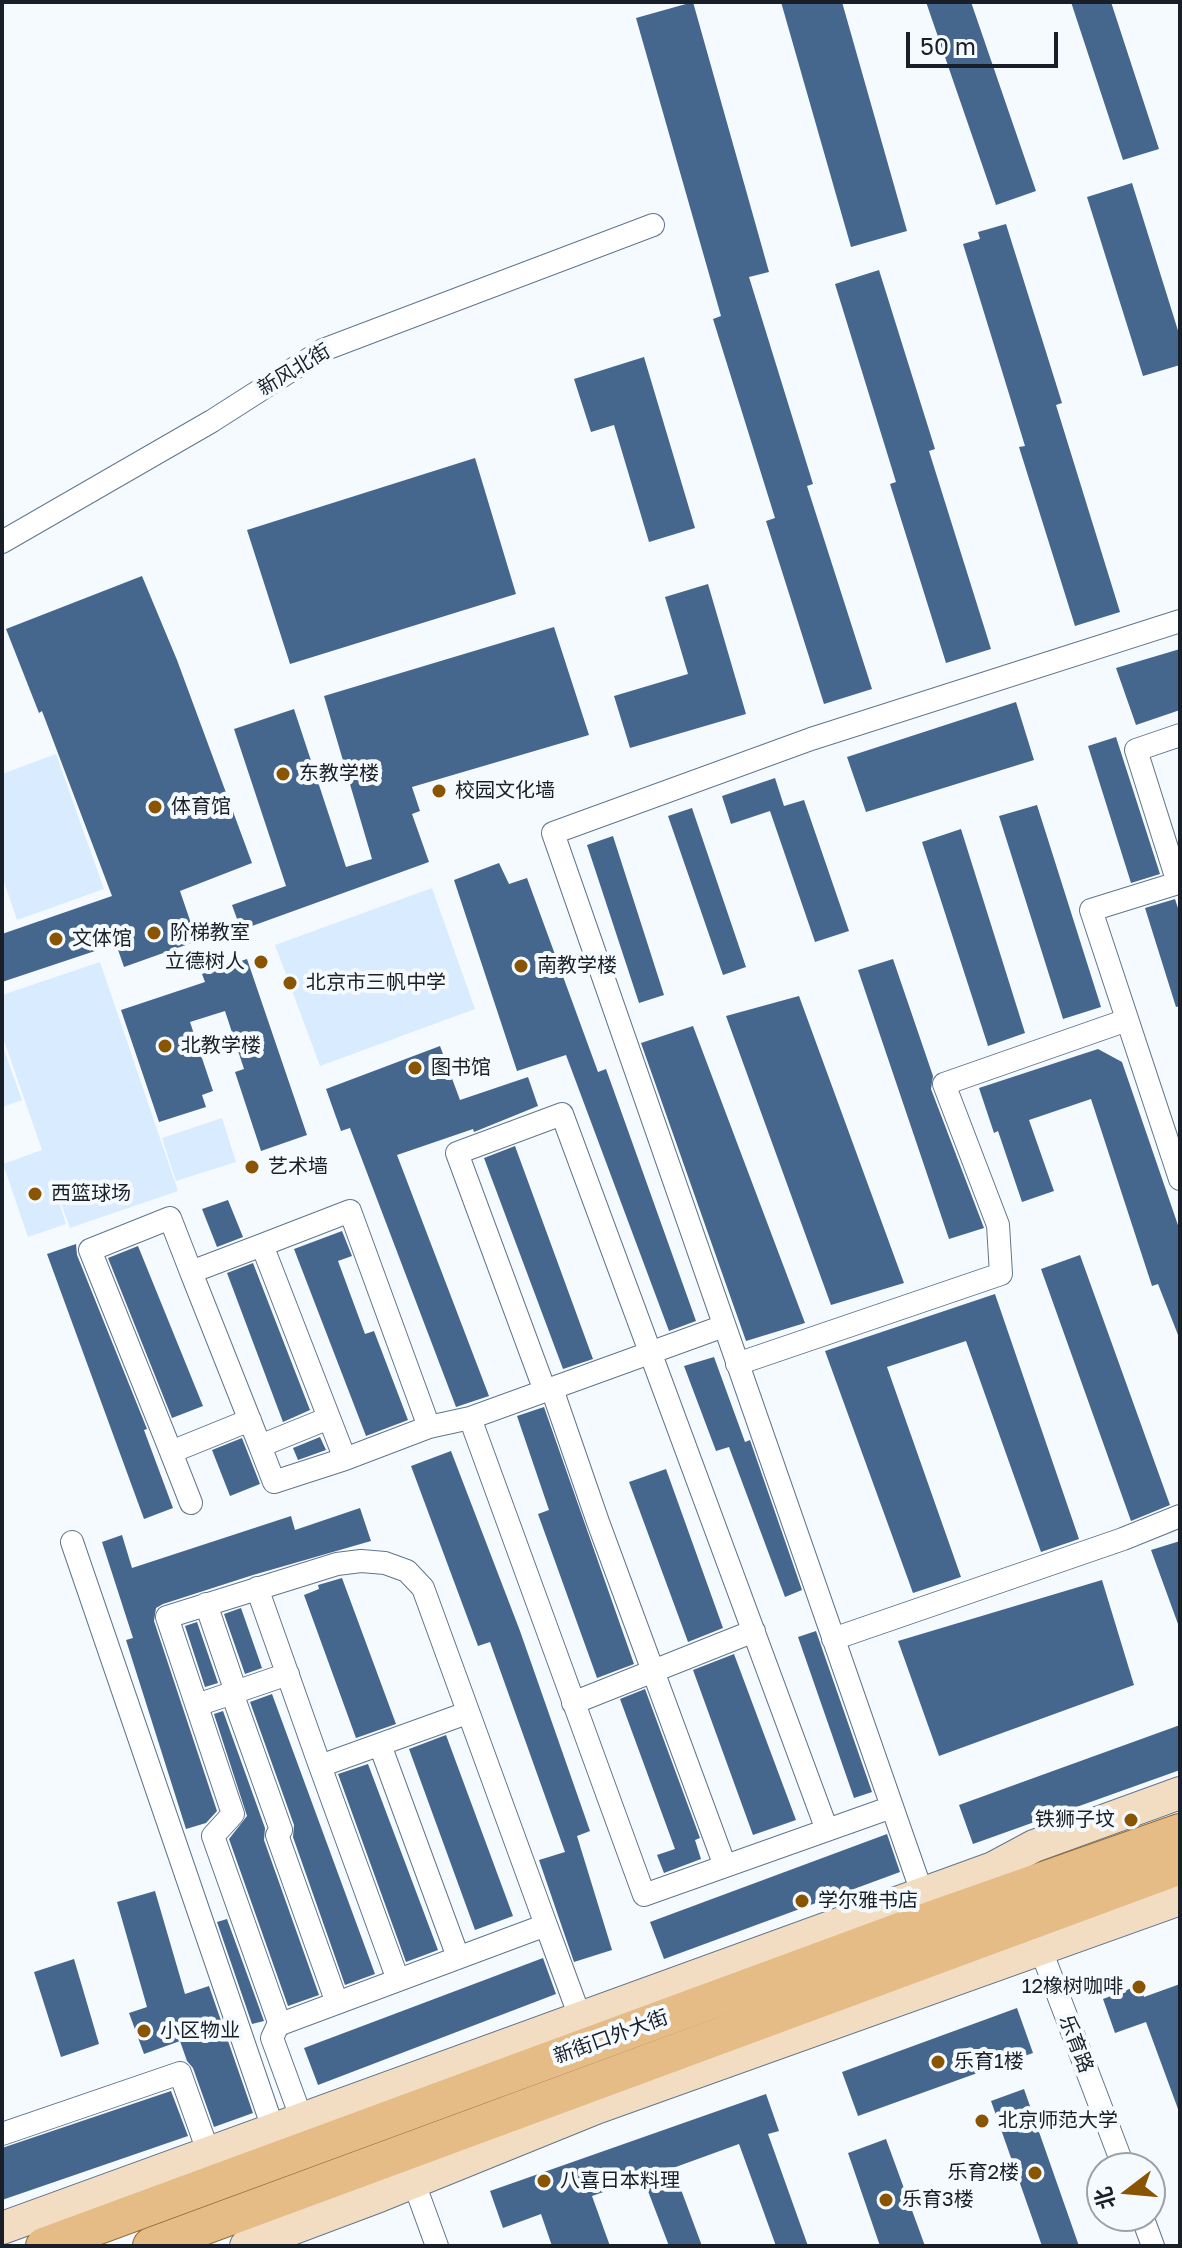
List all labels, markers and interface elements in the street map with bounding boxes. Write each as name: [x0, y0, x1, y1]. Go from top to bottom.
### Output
scale bar: [910, 16, 1062, 66]
text: 50 m: [920, 31, 976, 60]
street label: 新风北街: [254, 339, 334, 401]
place label: 东教学楼: [299, 762, 379, 786]
marker: 东教学楼: [274, 765, 292, 783]
place label: 校园文化墙: [455, 779, 555, 803]
marker: 校园文化墙: [430, 782, 448, 800]
place label: 体育馆: [171, 795, 231, 819]
marker: 体育馆: [146, 798, 164, 816]
place label: 阶梯教室: [170, 921, 250, 945]
marker: 阶梯教室: [145, 924, 163, 942]
place label: 文体馆: [72, 927, 132, 951]
marker: 文体馆: [47, 930, 65, 948]
place label: 立德树人: [165, 950, 245, 974]
marker: 立德树人: [252, 953, 270, 971]
place label: 南教学楼: [537, 954, 617, 978]
marker: 南教学楼: [512, 957, 530, 975]
place label: 北京市三帆中学: [306, 971, 446, 995]
marker: 北京市三帆中学: [281, 974, 299, 992]
place label: 北教学楼: [181, 1034, 261, 1058]
marker: 北教学楼: [156, 1037, 174, 1055]
place label: 图书馆: [431, 1056, 491, 1080]
marker: 图书馆: [406, 1059, 424, 1077]
place label: 艺术墙: [268, 1155, 328, 1179]
marker: 艺术墙: [243, 1158, 261, 1176]
place label: 西篮球场: [51, 1182, 131, 1206]
marker: 西篮球场: [26, 1185, 44, 1203]
place label: 铁狮子坟: [1035, 1808, 1115, 1832]
marker: 铁狮子坟: [1122, 1811, 1140, 1829]
place label: 学尔雅书店: [818, 1889, 918, 1913]
marker: 学尔雅书店: [793, 1892, 811, 1910]
place label: 12橡树咖啡: [1022, 1975, 1123, 1999]
marker: 12橡树咖啡: [1130, 1978, 1148, 1996]
street label: 新街口外大街: [551, 2005, 671, 2069]
street label: 乐育路: [1054, 2012, 1098, 2076]
place label: 小区物业: [160, 2019, 240, 2043]
marker: 小区物业: [135, 2022, 153, 2040]
place label: 乐育1楼: [954, 2050, 1024, 2074]
marker: 乐育1楼: [929, 2053, 947, 2071]
place label: 北京师范大学: [998, 2109, 1118, 2133]
marker: 北京师范大学: [973, 2112, 991, 2130]
north arrow: [1086, 2152, 1166, 2232]
place label: 乐育2楼: [947, 2161, 1019, 2185]
marker: 乐育2楼: [1026, 2164, 1044, 2182]
place label: 八喜日本料理: [560, 2169, 680, 2193]
marker: 八喜日本料理: [535, 2172, 553, 2190]
text: 北: [1088, 2184, 1120, 2213]
place label: 乐育3楼: [902, 2188, 974, 2212]
marker: 乐育3楼: [877, 2191, 895, 2209]

